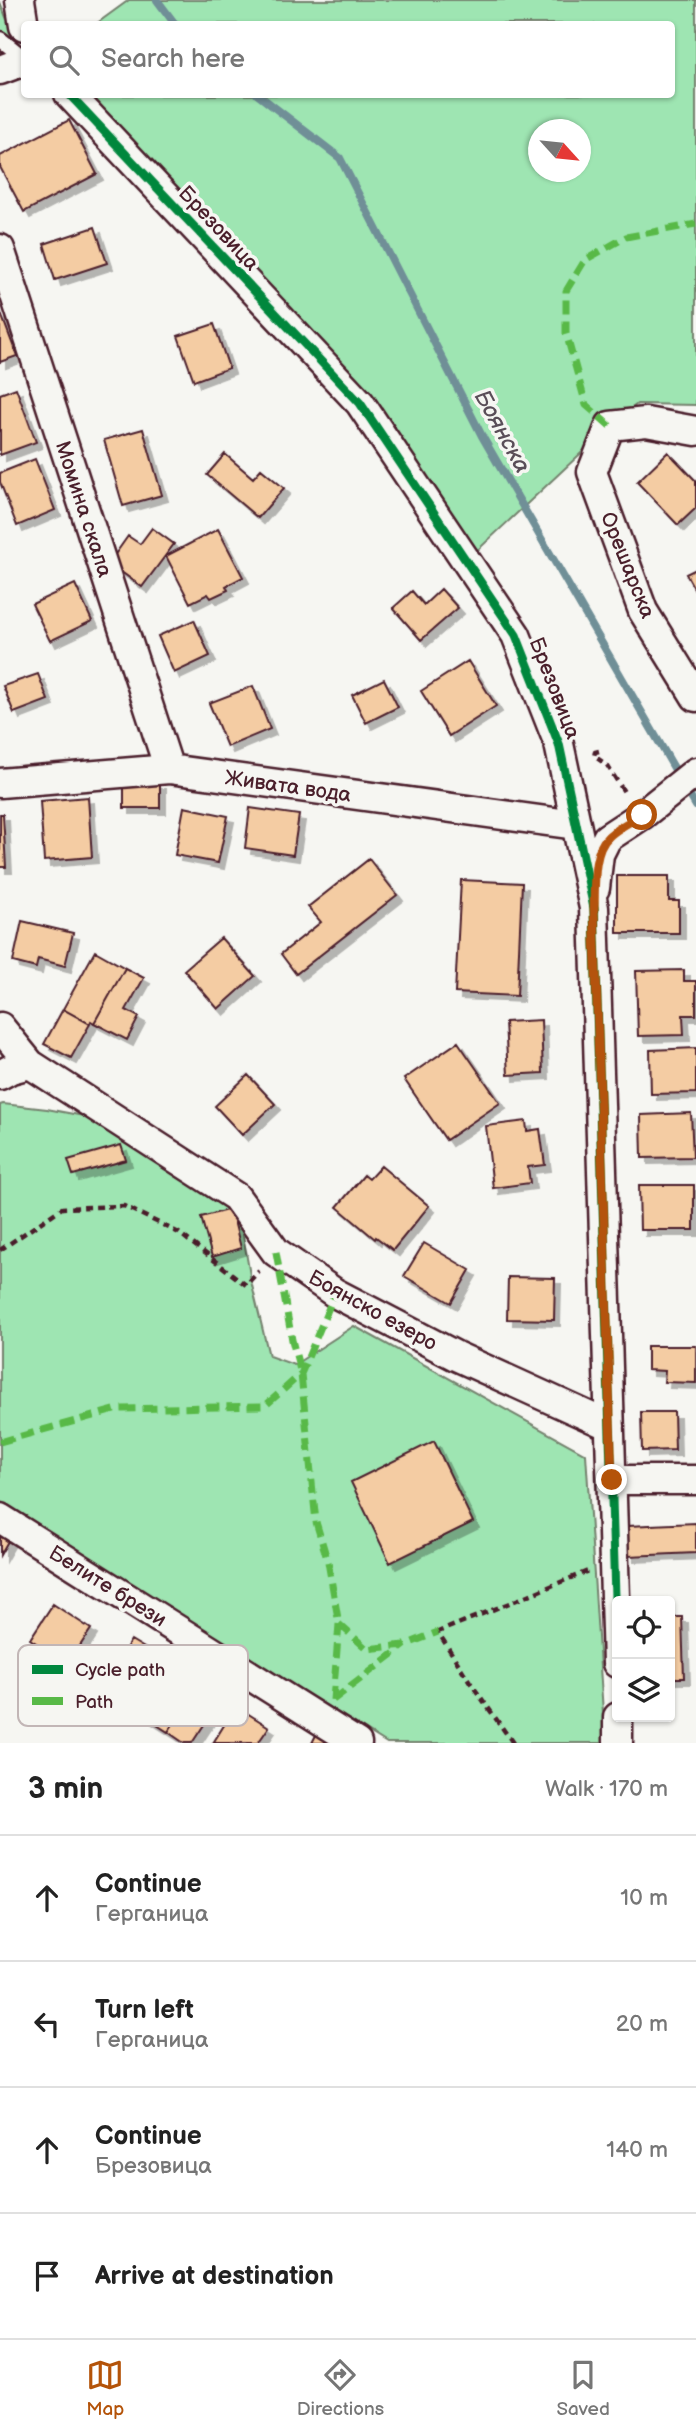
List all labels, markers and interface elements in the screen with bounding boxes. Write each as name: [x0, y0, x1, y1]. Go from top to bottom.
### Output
search box: [21, 21, 675, 98]
icon: search: [45, 41, 83, 79]
text: Search here: [101, 44, 245, 75]
north arrow: [528, 119, 591, 182]
street label: Брезовица: [173, 181, 265, 276]
water label: Боянска: [468, 385, 536, 478]
street label: Момина скала: [50, 438, 118, 581]
street label: Орешарска: [595, 508, 660, 623]
street label: Брезовица: [524, 634, 586, 743]
street label: Живата вода: [223, 765, 353, 808]
route start: [626, 799, 657, 830]
street label: Боянско езеро: [304, 1265, 441, 1356]
route end: [596, 1464, 627, 1495]
street label: Белите брези: [44, 1540, 171, 1633]
map controls: [612, 1596, 675, 1722]
button: locate: [612, 1596, 675, 1659]
legend: [18, 1645, 248, 1726]
text: Cycle path: [75, 1659, 165, 1682]
button: layers: [612, 1659, 675, 1722]
text: Path: [75, 1691, 113, 1714]
text: 3 min: [28, 1771, 103, 1807]
text: Walk · 170 m: [545, 1775, 668, 1803]
text: Continue: [95, 1869, 202, 1900]
icon: ahead: [28, 1879, 66, 1917]
text: 10 m: [620, 1884, 668, 1912]
text: Герганица: [95, 1900, 208, 1928]
text: Turn left: [95, 1995, 194, 2026]
icon: left: [28, 2005, 66, 2043]
text: 20 m: [616, 2010, 668, 2038]
text: Герганица: [95, 2026, 208, 2054]
text: Continue: [95, 2121, 202, 2152]
icon: ahead: [28, 2131, 66, 2169]
text: 140 m: [606, 2136, 668, 2164]
text: Брезовица: [95, 2152, 212, 2180]
icon: arrive: [28, 2257, 66, 2295]
text: Arrive at destination: [95, 2261, 334, 2292]
tab: Map: [86, 2356, 124, 2421]
tab: Directions: [297, 2356, 384, 2421]
tab: Saved: [556, 2356, 610, 2421]

